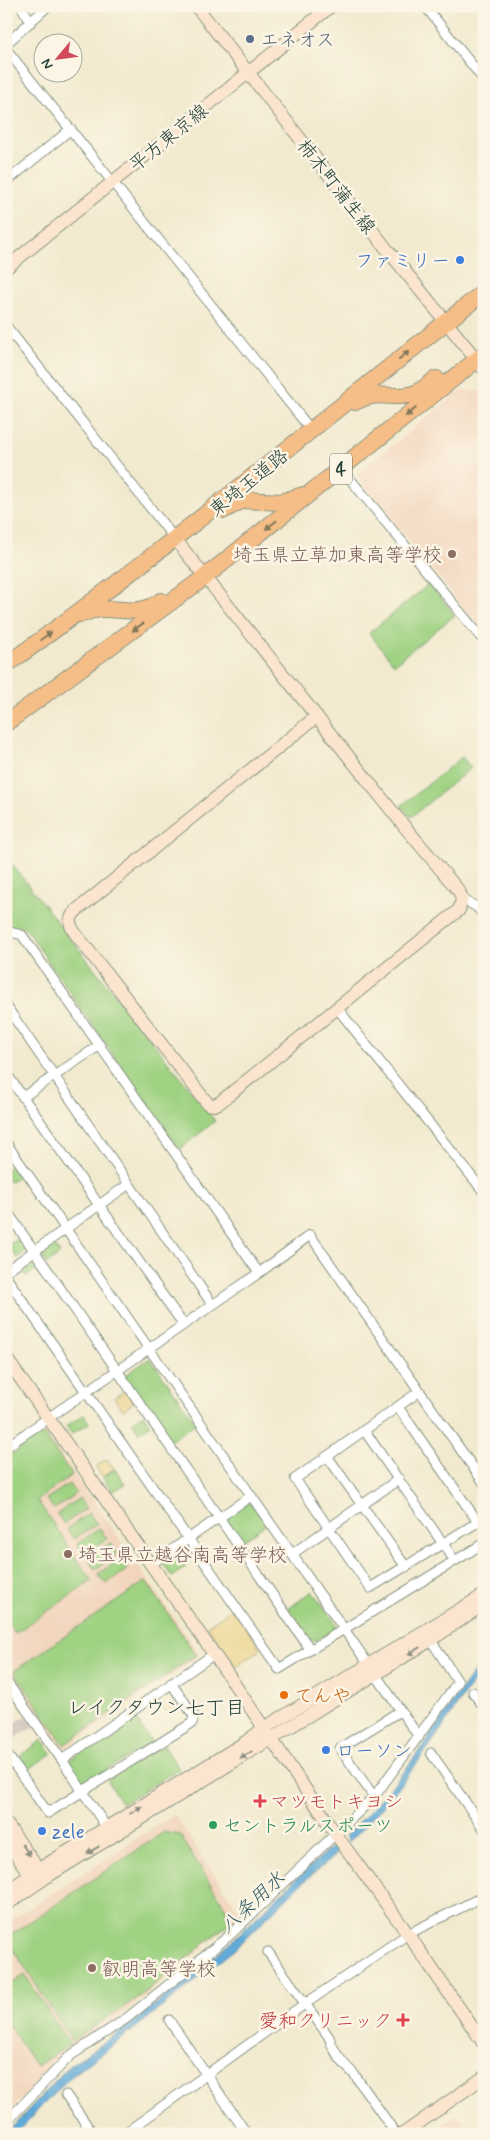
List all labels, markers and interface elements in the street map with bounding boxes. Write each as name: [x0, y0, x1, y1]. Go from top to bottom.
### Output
place label: エネオス: [260, 28, 335, 53]
north arrow: [32, 32, 82, 82]
marker: エネオス: [244, 33, 256, 45]
text: N: [37, 55, 58, 72]
street label: 平方東京線: [124, 99, 214, 178]
street label: 柿木町蒲生線: [291, 134, 381, 240]
place label: ファミリー: [355, 249, 450, 274]
marker: ファミリー: [454, 254, 466, 266]
one-way arrow: [398, 350, 411, 361]
one-way arrow: [405, 407, 418, 418]
street label: 東埼玉道路: [204, 444, 294, 523]
road number: 4: [330, 454, 352, 484]
one-way arrow: [265, 520, 278, 531]
place label: 埼玉県立草加東高等学校: [233, 543, 442, 568]
marker: 埼玉県立草加東高等学校: [446, 548, 458, 560]
one-way arrow: [132, 622, 145, 633]
one-way arrow: [39, 631, 53, 641]
place label: 埼玉県立越谷南高等学校: [78, 1543, 287, 1568]
marker: 埼玉県立越谷南高等学校: [62, 1548, 74, 1560]
one-way arrow: [407, 1646, 421, 1655]
place label: てんや: [294, 1684, 351, 1709]
marker: てんや: [278, 1689, 290, 1701]
district label: レイクタウン七丁目: [67, 1695, 245, 1722]
place label: ローソン: [336, 1739, 412, 1764]
marker: ローソン: [320, 1744, 332, 1756]
one-way arrow: [239, 1750, 253, 1759]
place label: マツモトキヨシ: [270, 1790, 403, 1815]
marker: マツモトキヨシ: [254, 1795, 266, 1807]
one-way arrow: [130, 1805, 143, 1815]
place label: セントラルスポーツ: [223, 1814, 393, 1839]
marker: セントラルスポーツ: [207, 1819, 219, 1831]
place label: zele: [52, 1820, 85, 1845]
marker: zele: [36, 1825, 48, 1837]
one-way arrow: [21, 1844, 30, 1857]
one-way arrow: [87, 1845, 100, 1854]
water label: 八条用水: [215, 1866, 291, 1940]
place label: 叡明高等学校: [102, 1957, 216, 1982]
marker: 叡明高等学校: [86, 1962, 98, 1974]
place label: 愛和クリニック: [259, 2009, 392, 2034]
marker: 愛和クリニック: [396, 2013, 410, 2027]

